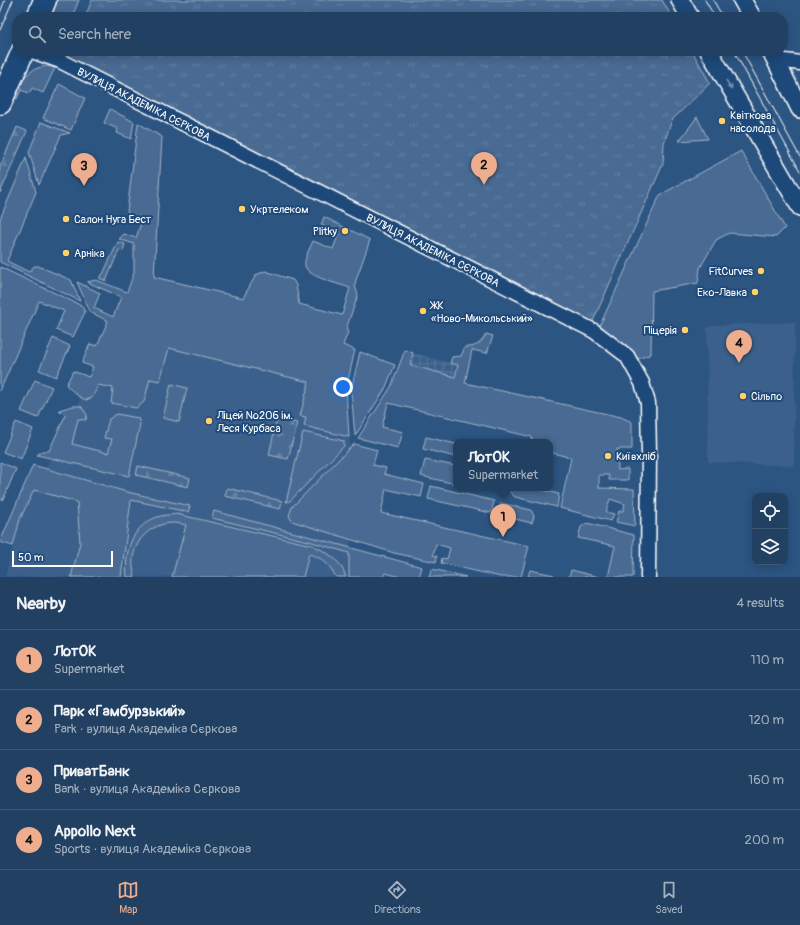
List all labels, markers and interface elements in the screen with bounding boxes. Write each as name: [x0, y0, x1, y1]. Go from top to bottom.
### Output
search box: [12, 12, 788, 56]
icon: search: [26, 23, 48, 45]
text: Search here: [58, 25, 131, 44]
street label: ВУЛИЦЯ АКАДЕМІКА СЄРКОВА: [75, 65, 213, 144]
one-way arrow: [725, 79, 732, 91]
place label: Квіткова насолода: [730, 109, 776, 135]
marker: Квіткова насолода: [717, 116, 727, 126]
pin: 2: [471, 152, 497, 185]
pin: 3: [71, 153, 97, 186]
place label: Укртелеком: [250, 203, 308, 216]
marker: Укртелеком: [237, 204, 247, 214]
street label: ВУЛИЦЯ АКАДЕМІКА СЄРКОВА: [364, 211, 502, 290]
place label: Салон Нуга Бест: [74, 213, 152, 226]
marker: Салон Нуга Бест: [61, 214, 71, 224]
place label: Plitky: [313, 225, 337, 238]
marker: Plitky: [340, 226, 350, 236]
place label: Арніка: [74, 247, 105, 260]
marker: Арніка: [61, 248, 71, 258]
place label: FitCurves: [708, 265, 753, 278]
marker: FitCurves: [756, 266, 766, 276]
place label: Еко-Лавка: [697, 286, 747, 299]
marker: Еко-Лавка: [750, 287, 760, 297]
place label: ЖК «Ново-Микольський»: [429, 299, 533, 325]
marker: ЖК «Ново-Микольський»: [418, 306, 428, 316]
place label: Піцерія: [644, 324, 677, 337]
marker: Піцерія: [680, 325, 690, 335]
pin: 4: [726, 330, 752, 363]
your location: [333, 377, 353, 397]
place label: Сільпо: [751, 390, 782, 403]
marker: Сільпо: [738, 391, 748, 401]
place label: Ліцей №206 ім. Леся Курбаса: [216, 409, 293, 435]
marker: Ліцей №206 ім. Леся Курбаса: [204, 416, 214, 426]
popup: [453, 439, 553, 491]
text: ЛотОК: [468, 448, 510, 467]
place label: Київхліб: [616, 450, 657, 463]
marker: Київхліб: [603, 451, 613, 461]
text: Supermarket: [468, 467, 538, 483]
map controls: [752, 493, 788, 565]
button: locate: [752, 493, 788, 529]
pin: 1: [490, 504, 516, 537]
button: layers: [752, 529, 788, 565]
scale bar: [12, 549, 113, 568]
text: 50 m: [18, 551, 44, 564]
text: Nearby: [16, 593, 65, 614]
text: 4 results: [737, 595, 784, 611]
text: ЛотОК: [54, 642, 97, 661]
text: 1: [26, 652, 32, 668]
text: 110 m: [751, 652, 784, 668]
text: Supermarket: [54, 661, 125, 677]
text: Парк «Гамбурзький»: [54, 702, 185, 721]
text: 2: [25, 712, 33, 728]
text: 120 m: [748, 712, 784, 728]
text: Park · вулиця Академіка Сєркова: [54, 721, 237, 737]
text: ПриватБанк: [54, 762, 130, 781]
text: 3: [25, 772, 33, 788]
text: 160 m: [748, 772, 784, 788]
text: Bank · вулиця Академіка Сєркова: [54, 781, 240, 797]
text: Appollo Next: [54, 822, 135, 841]
text: 4: [25, 832, 33, 848]
text: 200 m: [745, 832, 784, 848]
text: Sports · вулиця Академіка Сєркова: [54, 841, 251, 857]
tab: Map: [117, 879, 139, 916]
tab: Directions: [374, 879, 421, 916]
tab: Saved: [655, 879, 683, 916]

